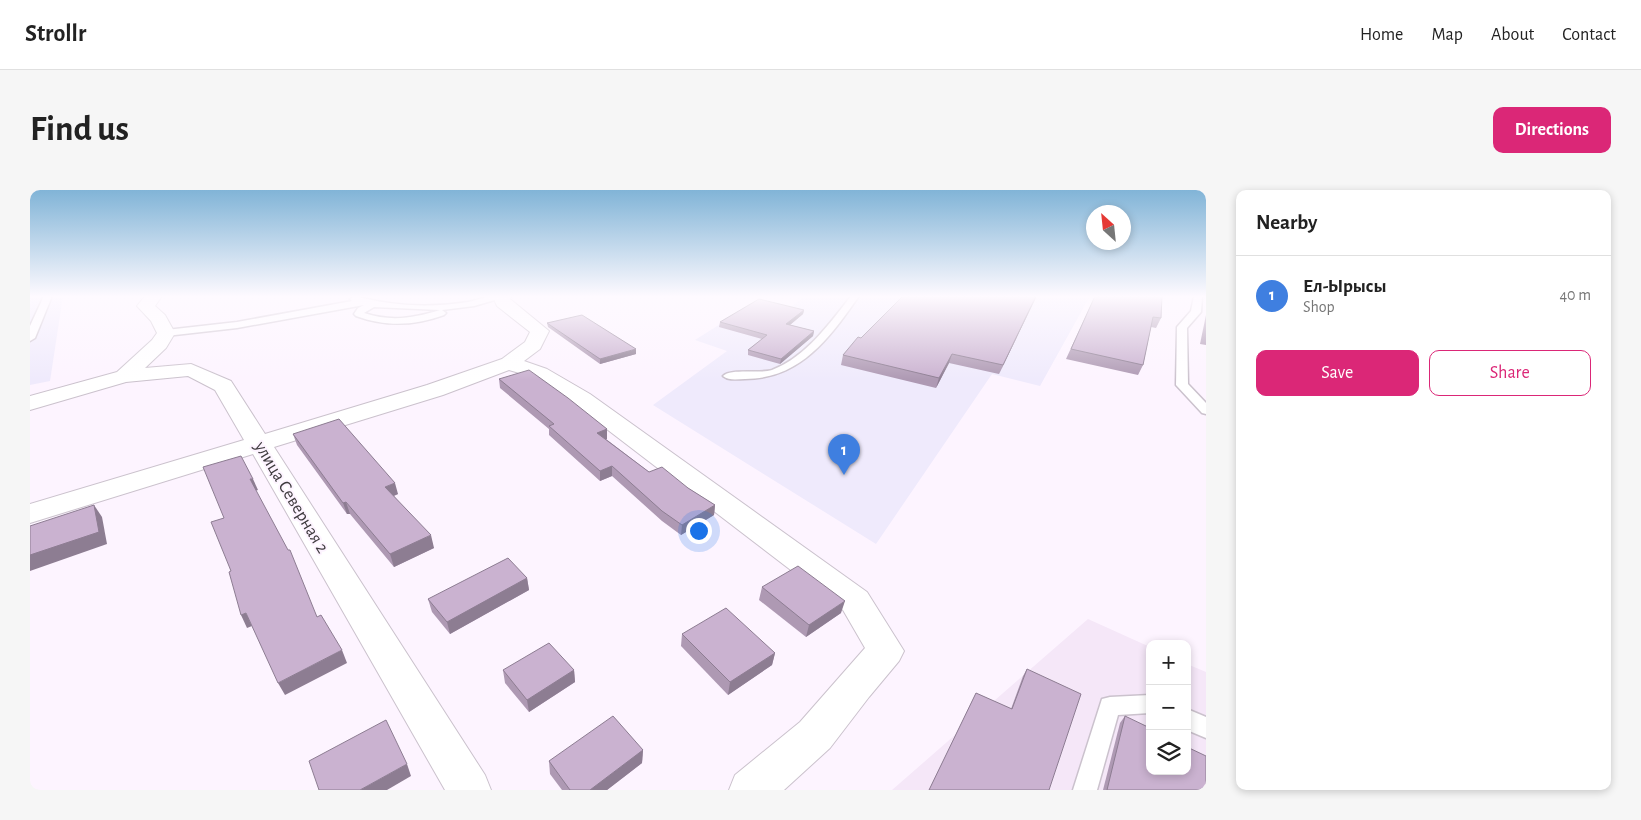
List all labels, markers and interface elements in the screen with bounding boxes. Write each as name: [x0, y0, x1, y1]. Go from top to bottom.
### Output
text: Strollr: [25, 22, 86, 46]
text: Home: [1360, 26, 1403, 44]
text: Map: [1431, 26, 1463, 44]
text: About: [1491, 26, 1534, 44]
text: Contact: [1562, 26, 1616, 44]
button: Directions: [1493, 107, 1611, 153]
text: Find us: [30, 112, 129, 147]
north arrow: [1086, 205, 1131, 250]
text: Nearby: [1256, 212, 1317, 233]
text: Ел-Ырысы: [1303, 277, 1386, 296]
text: 1: [1269, 287, 1275, 303]
text: 40 m: [1559, 287, 1591, 303]
text: Shop: [1303, 299, 1335, 315]
button: Save: [1256, 350, 1419, 396]
button: Share: [1429, 350, 1591, 396]
pin: 1: [828, 434, 860, 475]
street label: улица Северная 2: [250, 438, 331, 556]
your location: [686, 518, 712, 544]
map controls: [1146, 640, 1191, 775]
button: +: [1146, 640, 1191, 685]
button: −: [1146, 685, 1191, 730]
button: layers: [1146, 730, 1191, 775]

